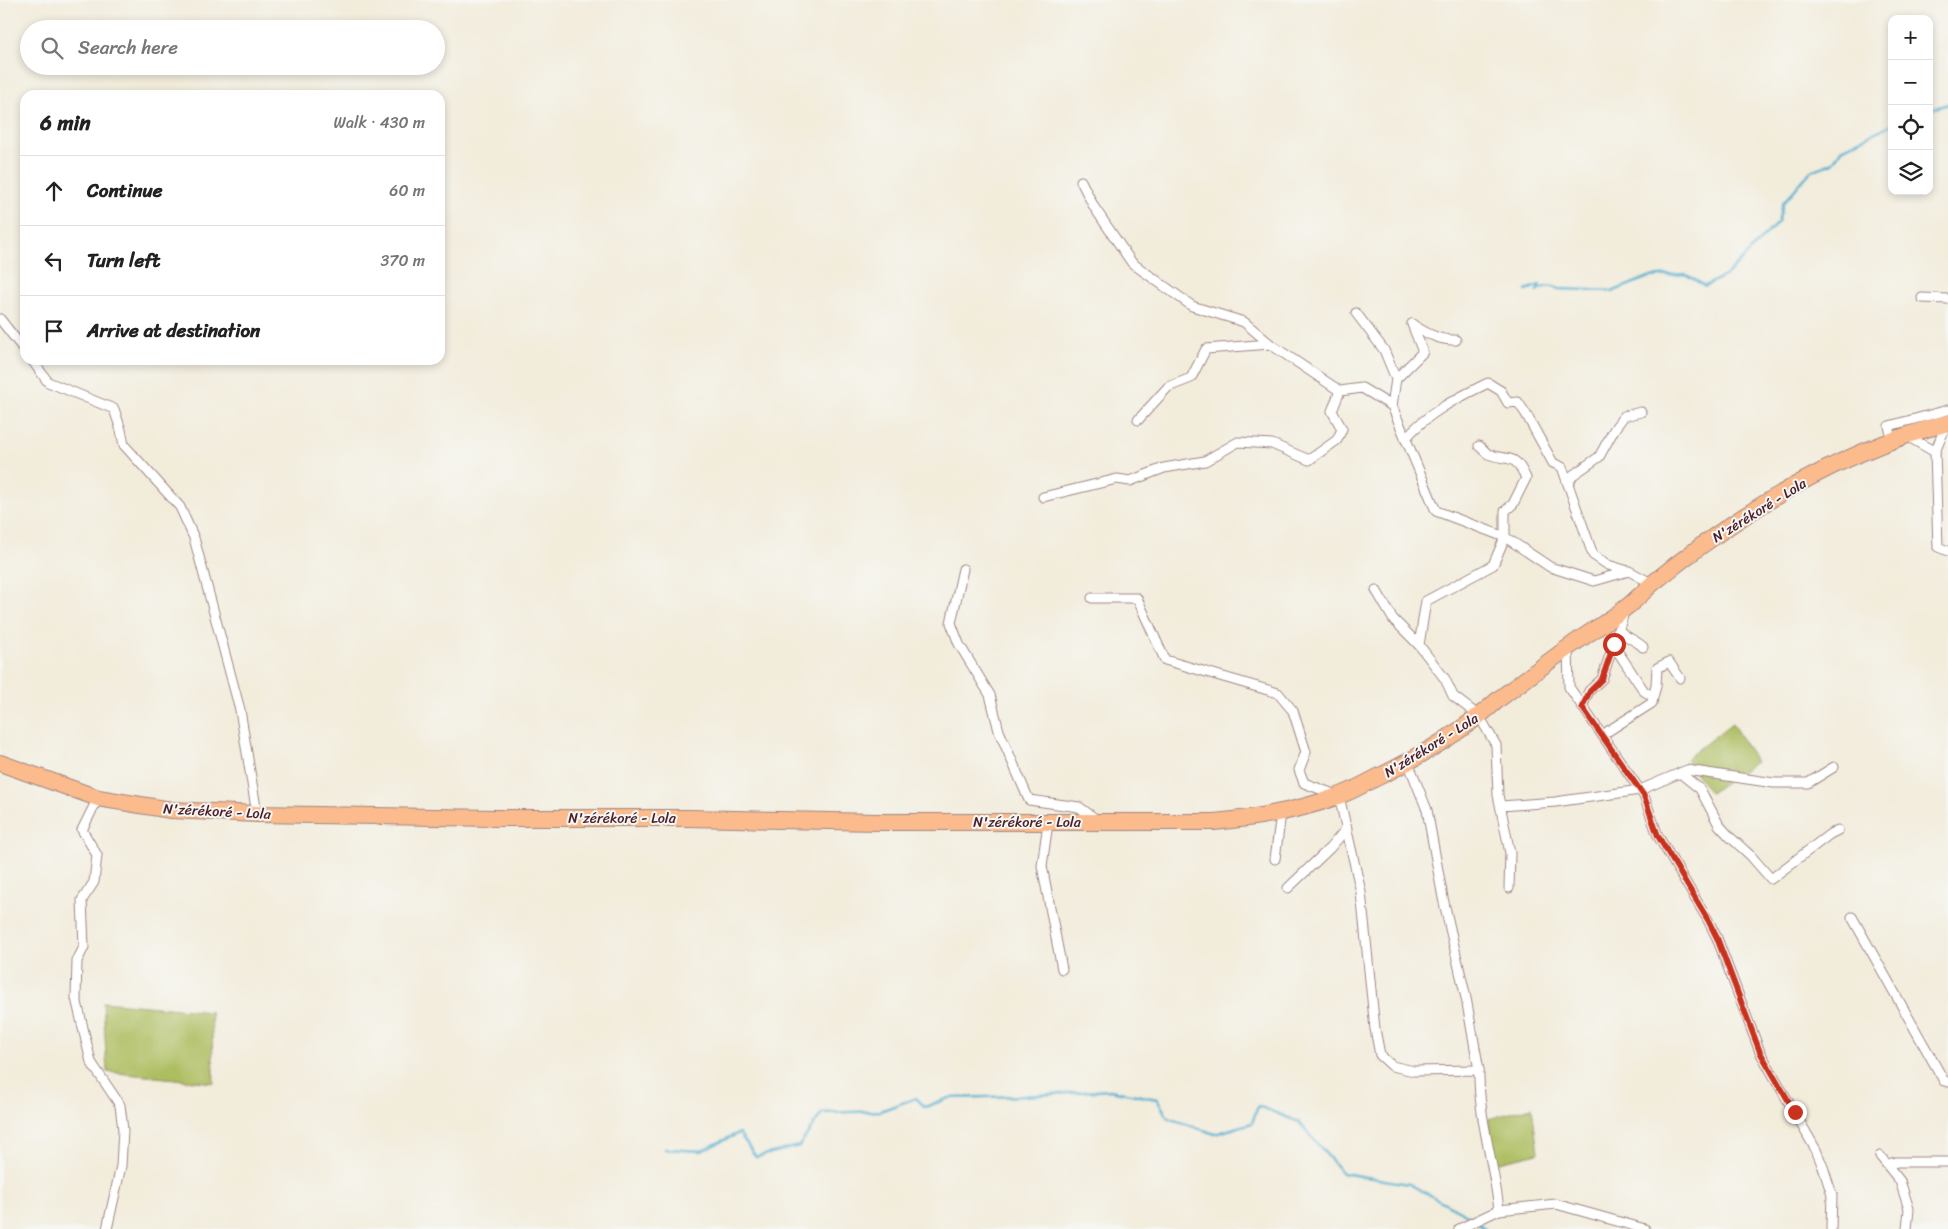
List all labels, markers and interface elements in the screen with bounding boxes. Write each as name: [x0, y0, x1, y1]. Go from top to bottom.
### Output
map controls: [1888, 15, 1933, 195]
button: +: [1888, 15, 1933, 60]
search box: [20, 20, 445, 75]
text: Search here: [78, 31, 178, 64]
icon: search: [38, 34, 66, 62]
button: −: [1888, 60, 1933, 105]
text: 6 min: [40, 104, 91, 142]
button: locate: [1888, 105, 1933, 150]
text: Walk · 430 m: [334, 108, 425, 137]
button: layers: [1888, 150, 1933, 195]
text: Continue: [87, 174, 163, 207]
text: 60 m: [389, 176, 425, 205]
icon: ahead: [40, 177, 68, 205]
text: Turn left: [87, 244, 160, 277]
text: 370 m: [381, 246, 425, 275]
icon: left: [40, 247, 68, 275]
text: Arrive at destination: [87, 314, 260, 347]
icon: arrive: [40, 317, 68, 345]
street label: N'zérékoré - Lola: [1707, 471, 1812, 550]
route start: [1603, 633, 1626, 656]
street label: N'zérékoré - Lola: [1379, 706, 1484, 785]
street label: N'zérékoré - Lola: [163, 796, 272, 827]
street label: N'zérékoré - Lola: [568, 806, 677, 831]
street label: N'zérékoré - Lola: [973, 810, 1082, 835]
route end: [1784, 1101, 1807, 1124]

